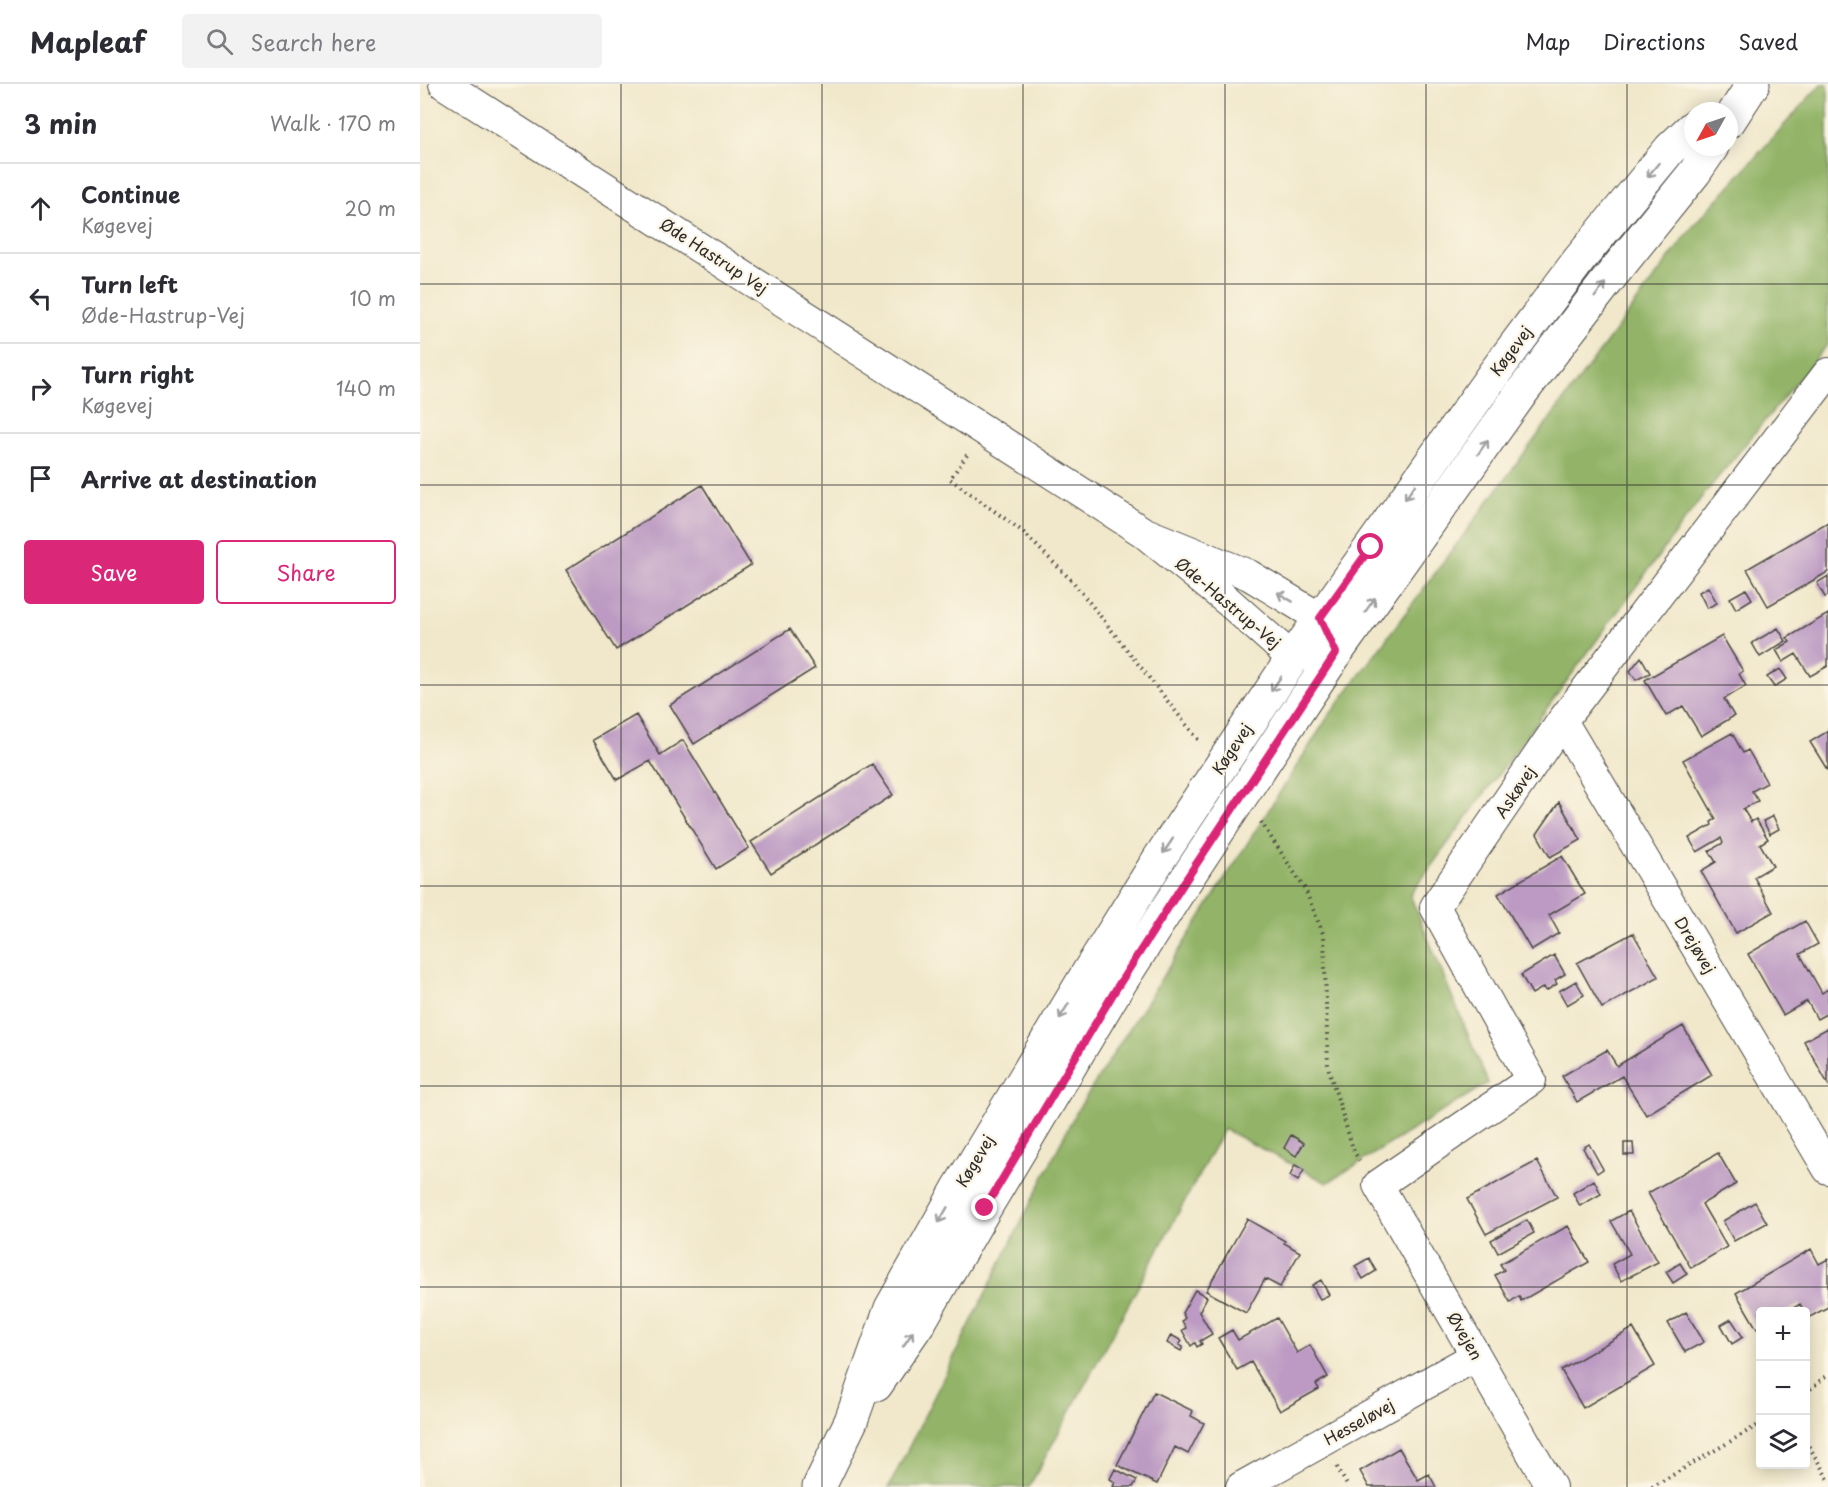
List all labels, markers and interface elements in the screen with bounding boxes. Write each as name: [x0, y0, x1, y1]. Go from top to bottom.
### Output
search box: [182, 14, 602, 68]
text: Mapleaf: [30, 20, 146, 63]
icon: search: [203, 25, 236, 58]
text: Search here: [251, 25, 376, 58]
text: Map: [1525, 25, 1570, 57]
text: Directions: [1603, 25, 1705, 57]
text: Saved: [1738, 25, 1798, 57]
north arrow: [1684, 102, 1738, 156]
text: 3 min: [24, 104, 97, 143]
text: Walk · 170 m: [270, 108, 396, 138]
one-way arrow: [1646, 162, 1660, 177]
text: Continue: [81, 177, 180, 210]
icon: ahead: [24, 192, 57, 225]
text: 20 m: [344, 193, 396, 223]
text: Køgevej: [81, 210, 153, 240]
street label: Øde Hastrup Vej: [656, 211, 773, 299]
text: Turn left: [81, 267, 178, 300]
icon: left: [24, 282, 57, 315]
text: 10 m: [349, 283, 396, 313]
one-way arrow: [1593, 283, 1606, 299]
text: Øde-Hastrup-Vej: [81, 300, 245, 330]
street label: Køgevej: [1483, 320, 1537, 381]
text: Turn right: [81, 357, 194, 390]
icon: right: [24, 372, 57, 405]
text: 140 m: [336, 373, 396, 403]
text: Køgevej: [81, 390, 153, 420]
one-way arrow: [1477, 439, 1489, 455]
icon: arrive: [24, 462, 57, 495]
text: Arrive at destination: [81, 462, 317, 495]
one-way arrow: [1404, 483, 1416, 499]
route start: [1357, 533, 1383, 559]
button: Save: [24, 540, 204, 604]
button: Share: [216, 540, 396, 604]
street label: Øde-Hastrup-Vej: [1171, 551, 1287, 654]
one-way arrow: [1277, 590, 1294, 602]
one-way arrow: [1364, 598, 1376, 614]
one-way arrow: [1270, 675, 1282, 691]
street label: Køgevej: [1205, 718, 1257, 779]
street label: Askøvej: [1488, 761, 1540, 822]
one-way arrow: [1162, 837, 1174, 854]
street label: Drejøvej: [1669, 911, 1722, 978]
one-way arrow: [1058, 1002, 1070, 1019]
street label: Køgevej: [949, 1130, 999, 1191]
route end: [971, 1194, 997, 1220]
one-way arrow: [937, 1206, 949, 1223]
street label: Øvejen: [1442, 1307, 1489, 1364]
map controls: [1756, 1307, 1810, 1469]
button: +: [1756, 1307, 1810, 1361]
one-way arrow: [902, 1331, 914, 1347]
button: −: [1756, 1361, 1810, 1415]
street label: Hesseløvej: [1319, 1392, 1398, 1450]
button: layers: [1756, 1415, 1810, 1469]

